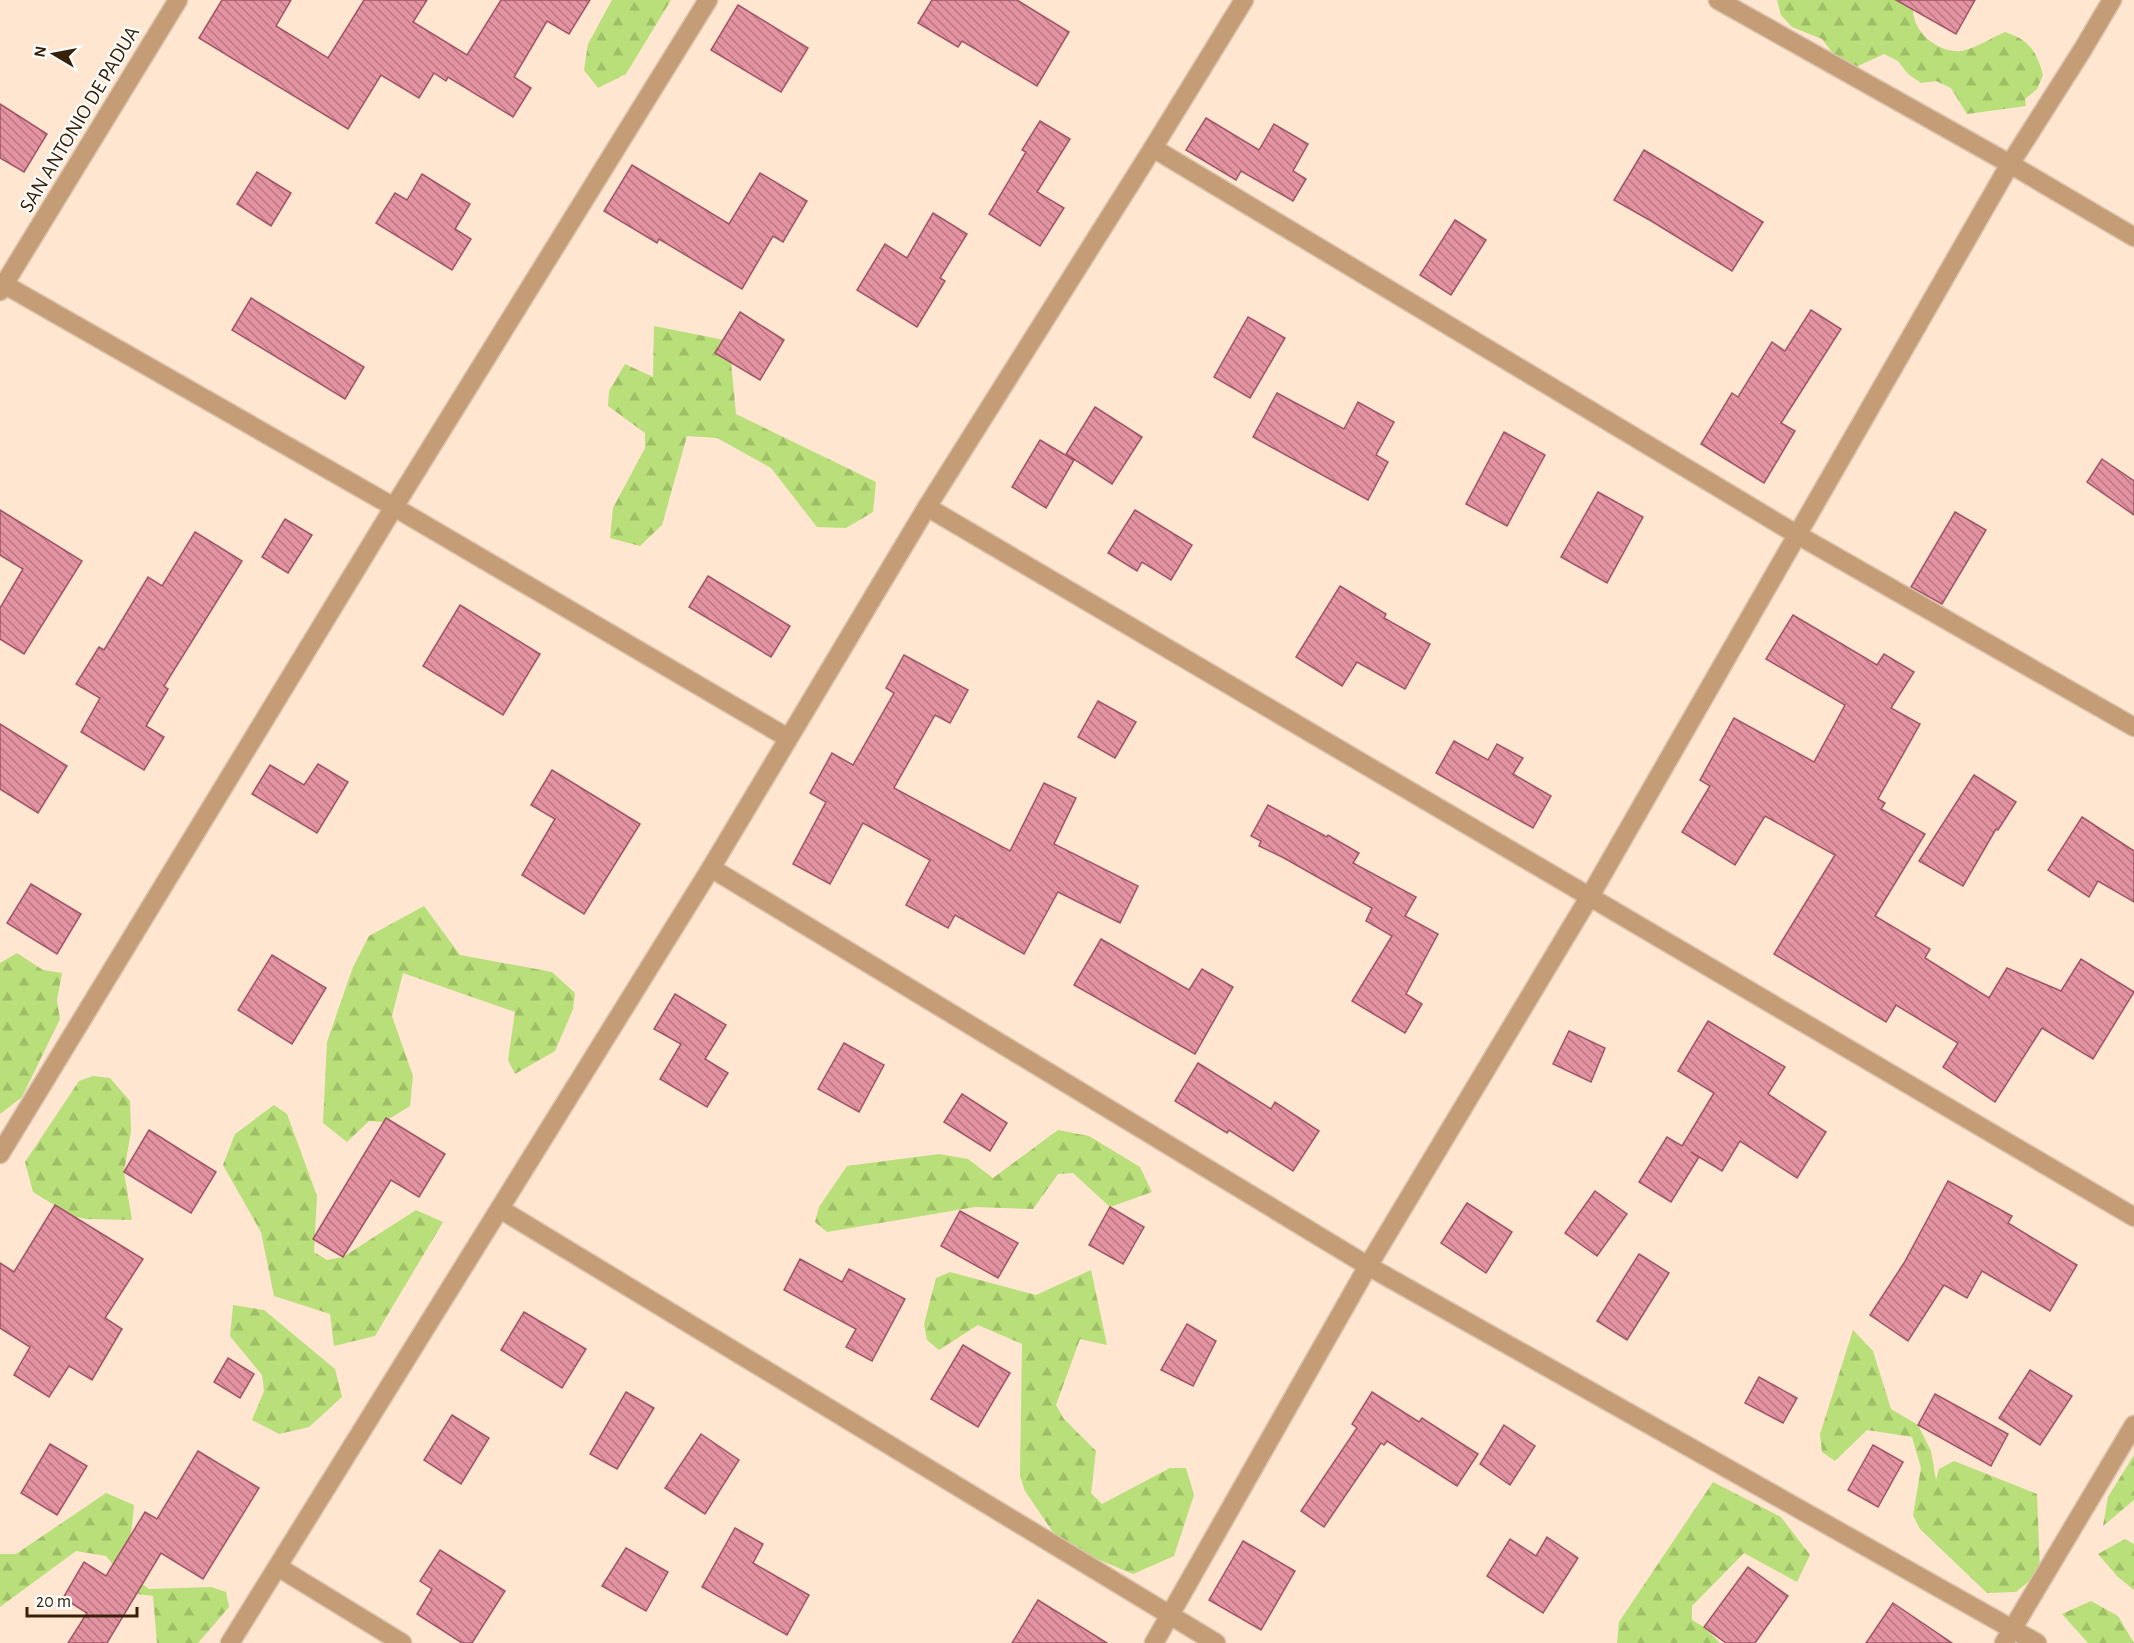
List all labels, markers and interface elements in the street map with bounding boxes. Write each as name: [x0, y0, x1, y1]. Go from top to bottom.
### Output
street label: SAN ANTONIO DE PADUA: [13, 21, 145, 217]
north arrow: [24, 24, 84, 84]
scale bar: [27, 1580, 136, 1618]
text: 20 m: [36, 1593, 71, 1611]

